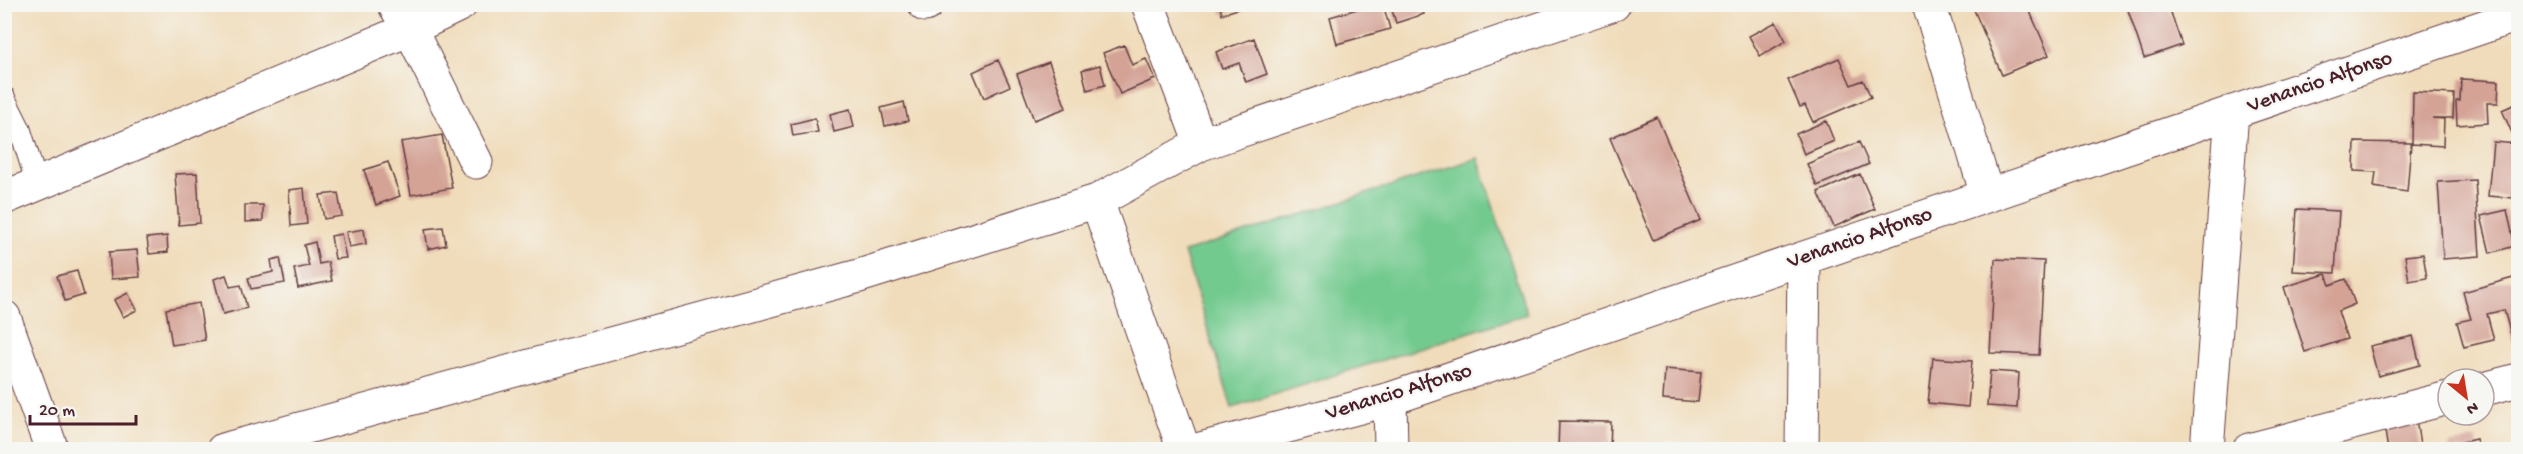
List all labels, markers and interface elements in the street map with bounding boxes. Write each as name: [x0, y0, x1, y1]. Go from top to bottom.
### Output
street label: Venancio Alfonso: [2243, 46, 2396, 120]
street label: Venancio Alfonso: [1783, 202, 1936, 276]
street label: Venancio Alfonso: [1322, 358, 1475, 428]
north arrow: [2436, 367, 2496, 427]
scale bar: [30, 388, 136, 426]
text: N: [2462, 396, 2481, 418]
text: 20 m: [39, 401, 75, 422]

